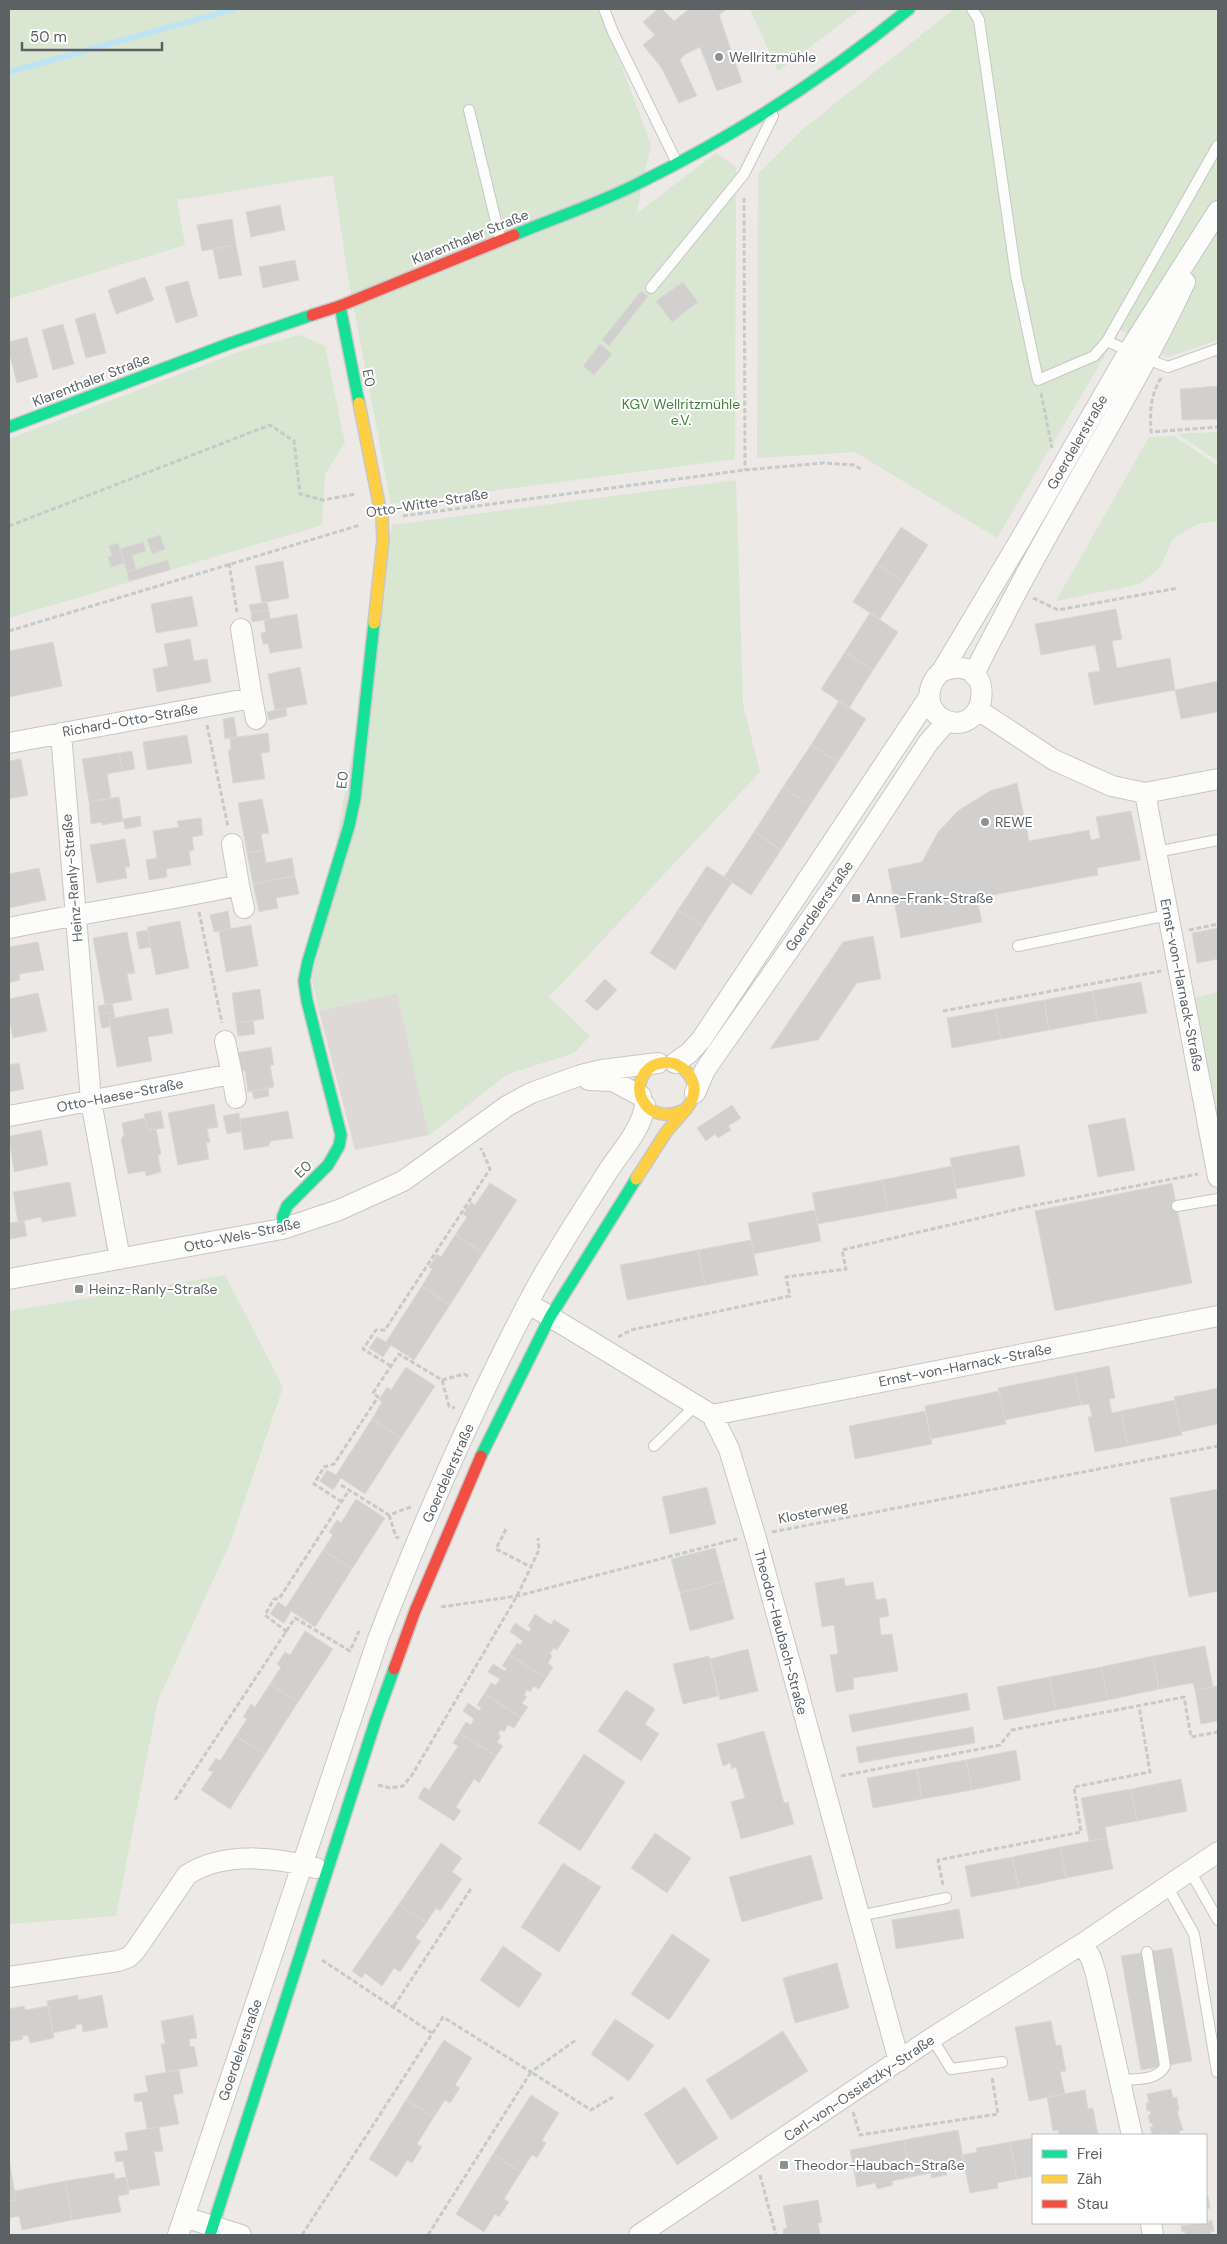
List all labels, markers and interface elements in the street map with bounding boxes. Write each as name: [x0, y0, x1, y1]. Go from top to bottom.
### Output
scale bar: [22, 20, 162, 52]
text: 50 m: [30, 27, 67, 47]
place label: Wellritzmühle: [729, 48, 816, 66]
marker: Wellritzmühle: [713, 51, 725, 63]
street label: Klarenthaler Straße: [409, 205, 531, 269]
street label: Klarenthaler Straße: [30, 349, 152, 411]
street label: E0: [358, 368, 380, 388]
street label: Goerdelerstraße: [1043, 391, 1112, 493]
park label: KGV Wellritzmühle e.V.: [622, 395, 740, 429]
street label: Otto-Witte-Straße: [365, 484, 489, 522]
street label: Richard-Otto-Straße: [61, 699, 199, 741]
street label: E0: [332, 770, 352, 790]
street label: Heinz-Ranly-Straße: [57, 813, 87, 943]
place label: REWE: [995, 813, 1033, 831]
marker: REWE: [979, 816, 991, 828]
street label: Goerdelerstraße: [781, 857, 857, 955]
place label: Anne-Frank-Straße: [866, 889, 993, 907]
marker: Anne-Frank-Straße: [850, 892, 862, 904]
street label: Ernst-von-Harnack-Straße: [1156, 897, 1208, 1073]
street label: Otto-Haese-Straße: [55, 1074, 185, 1116]
street label: E0: [290, 1156, 316, 1182]
street label: Otto-Wels-Straße: [182, 1214, 302, 1256]
place label: Heinz-Ranly-Straße: [89, 1280, 218, 1298]
marker: Heinz-Ranly-Straße: [73, 1283, 85, 1295]
street label: Ernst-von-Harnack-Straße: [877, 1339, 1053, 1391]
street label: Goerdelerstraße: [418, 1421, 478, 1525]
street label: Klosterweg: [776, 1496, 850, 1528]
street label: Theodor-Haubach-Straße: [750, 1547, 812, 1717]
street label: Goerdelerstraße: [214, 1997, 266, 2103]
street label: Carl-von-Ossietzky-Straße: [780, 2031, 938, 2145]
legend: [1032, 2134, 1207, 2224]
text: Frei: [1077, 2144, 1102, 2164]
place label: Theodor-Haubach-Straße: [794, 2156, 965, 2174]
marker: Theodor-Haubach-Straße: [778, 2159, 790, 2171]
text: Zäh: [1077, 2169, 1102, 2189]
text: Stau: [1077, 2194, 1108, 2214]

